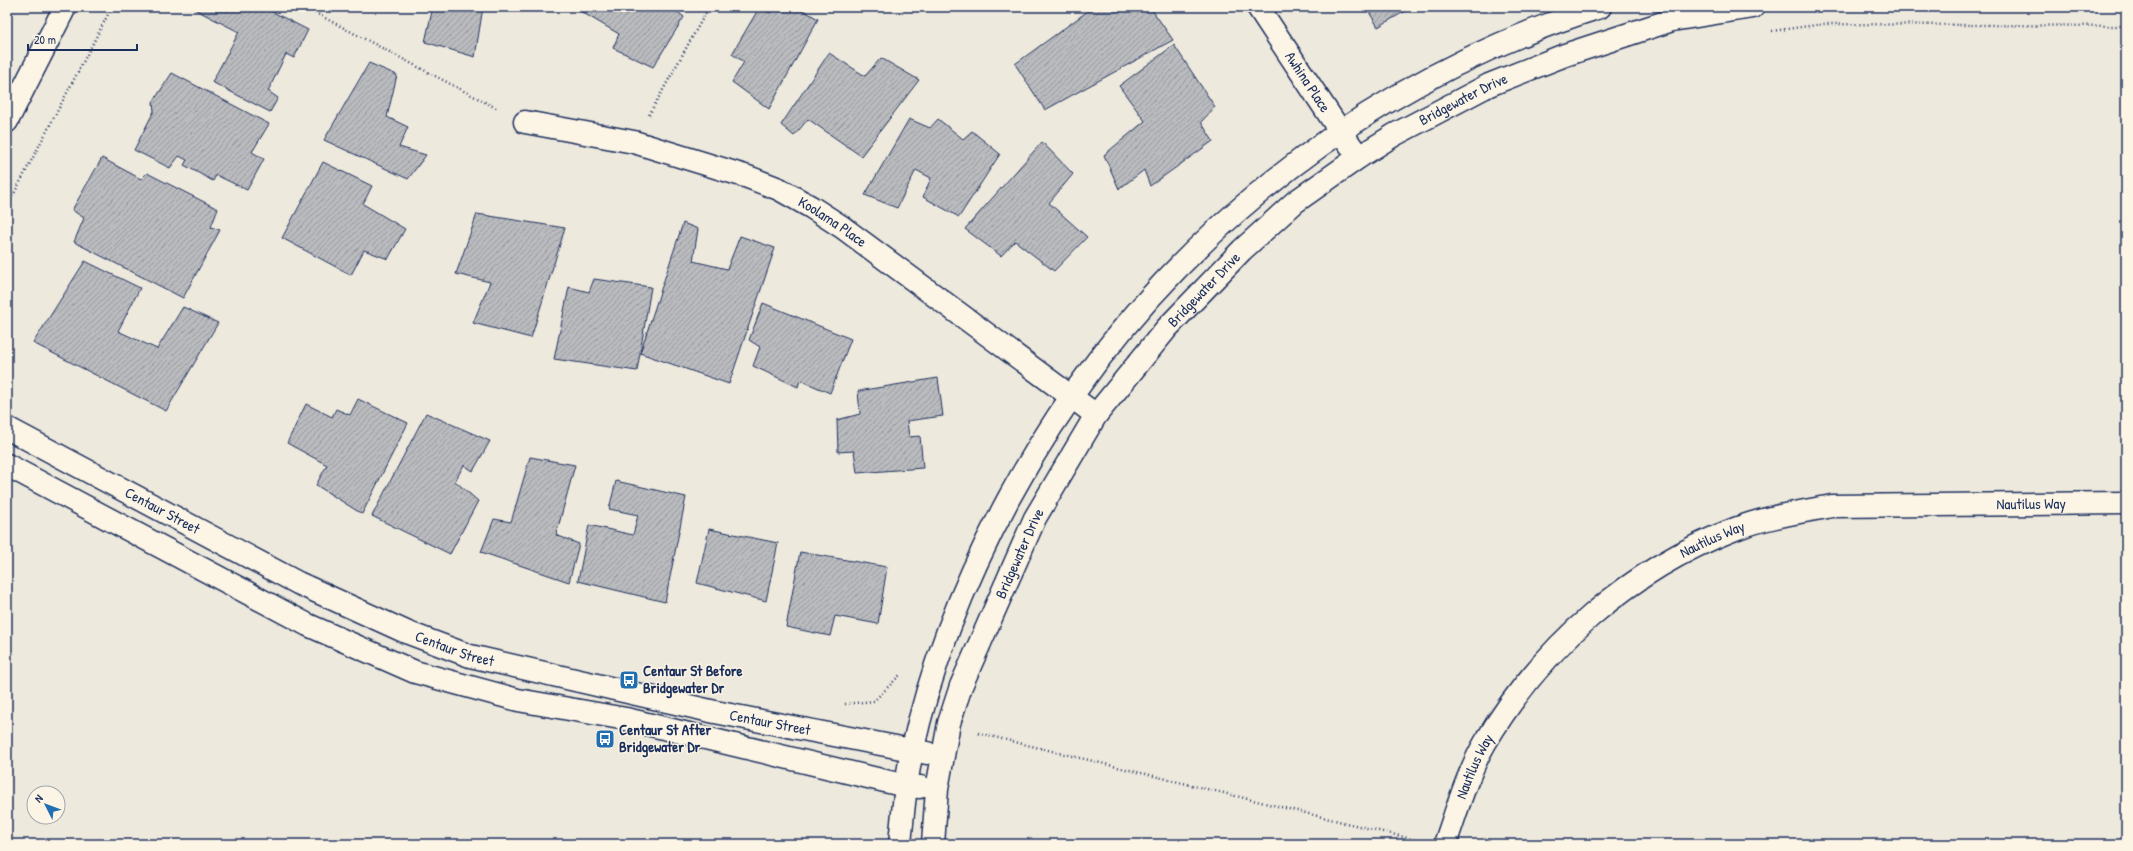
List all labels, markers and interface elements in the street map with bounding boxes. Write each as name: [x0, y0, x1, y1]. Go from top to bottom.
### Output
scale bar: [28, 26, 137, 52]
text: 20 m: [34, 31, 56, 48]
street label: Awhina Place: [1280, 47, 1336, 116]
street label: Bridgewater Drive: [1415, 68, 1510, 130]
street label: Koolama Place: [795, 191, 871, 252]
street label: Bridgewater Drive: [1162, 247, 1245, 331]
street label: Centaur Street: [121, 482, 205, 539]
street label: Nautilus Way: [1996, 493, 2066, 514]
street label: Bridgewater Drive: [990, 504, 1049, 602]
street label: Nautilus Way: [1676, 515, 1747, 563]
street label: Centaur Street: [412, 625, 497, 671]
place label: Centaur St Before Bridgewater Dr: [643, 660, 743, 699]
bus stop icon: Centaur St Before Bridgewater Dr: [618, 669, 640, 691]
street label: Centaur Street: [728, 704, 813, 740]
place label: Centaur St After Bridgewater Dr: [619, 719, 712, 758]
bus stop icon: Centaur St After Bridgewater Dr: [594, 728, 616, 750]
street label: Nautilus Way: [1450, 730, 1498, 802]
north arrow: [26, 785, 66, 825]
text: N: [31, 791, 46, 805]

